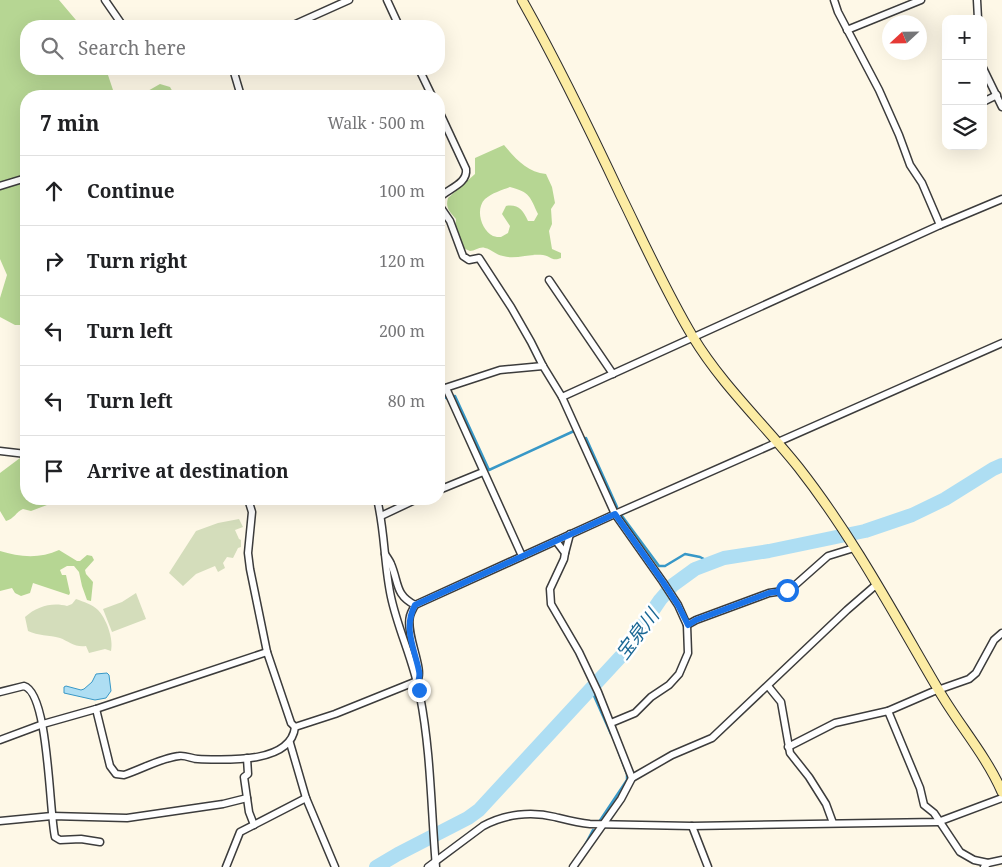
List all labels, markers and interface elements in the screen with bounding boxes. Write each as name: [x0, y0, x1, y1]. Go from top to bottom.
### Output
north arrow: [882, 15, 927, 60]
map controls: [942, 15, 987, 150]
button: +: [942, 15, 987, 60]
search box: [20, 20, 445, 75]
icon: search: [38, 34, 66, 62]
text: Search here: [78, 35, 186, 61]
button: −: [942, 60, 987, 105]
button: layers: [942, 105, 987, 150]
text: 7 min: [40, 109, 99, 137]
text: Walk · 500 m: [328, 112, 425, 134]
icon: ahead: [40, 177, 68, 205]
text: Continue: [87, 178, 175, 204]
text: 100 m: [379, 180, 425, 202]
icon: right: [40, 247, 68, 275]
text: Turn right: [87, 248, 187, 274]
text: 120 m: [379, 250, 425, 272]
icon: left: [40, 317, 68, 345]
text: Turn left: [87, 318, 173, 344]
text: 200 m: [379, 320, 425, 342]
icon: left: [40, 387, 68, 415]
text: Turn left: [87, 388, 173, 414]
text: 80 m: [388, 390, 425, 412]
icon: arrive: [40, 457, 68, 485]
text: Arrive at destination: [87, 458, 289, 484]
route start: [776, 579, 799, 602]
water label: 宝泉川: [609, 602, 666, 665]
route end: [408, 679, 431, 702]

